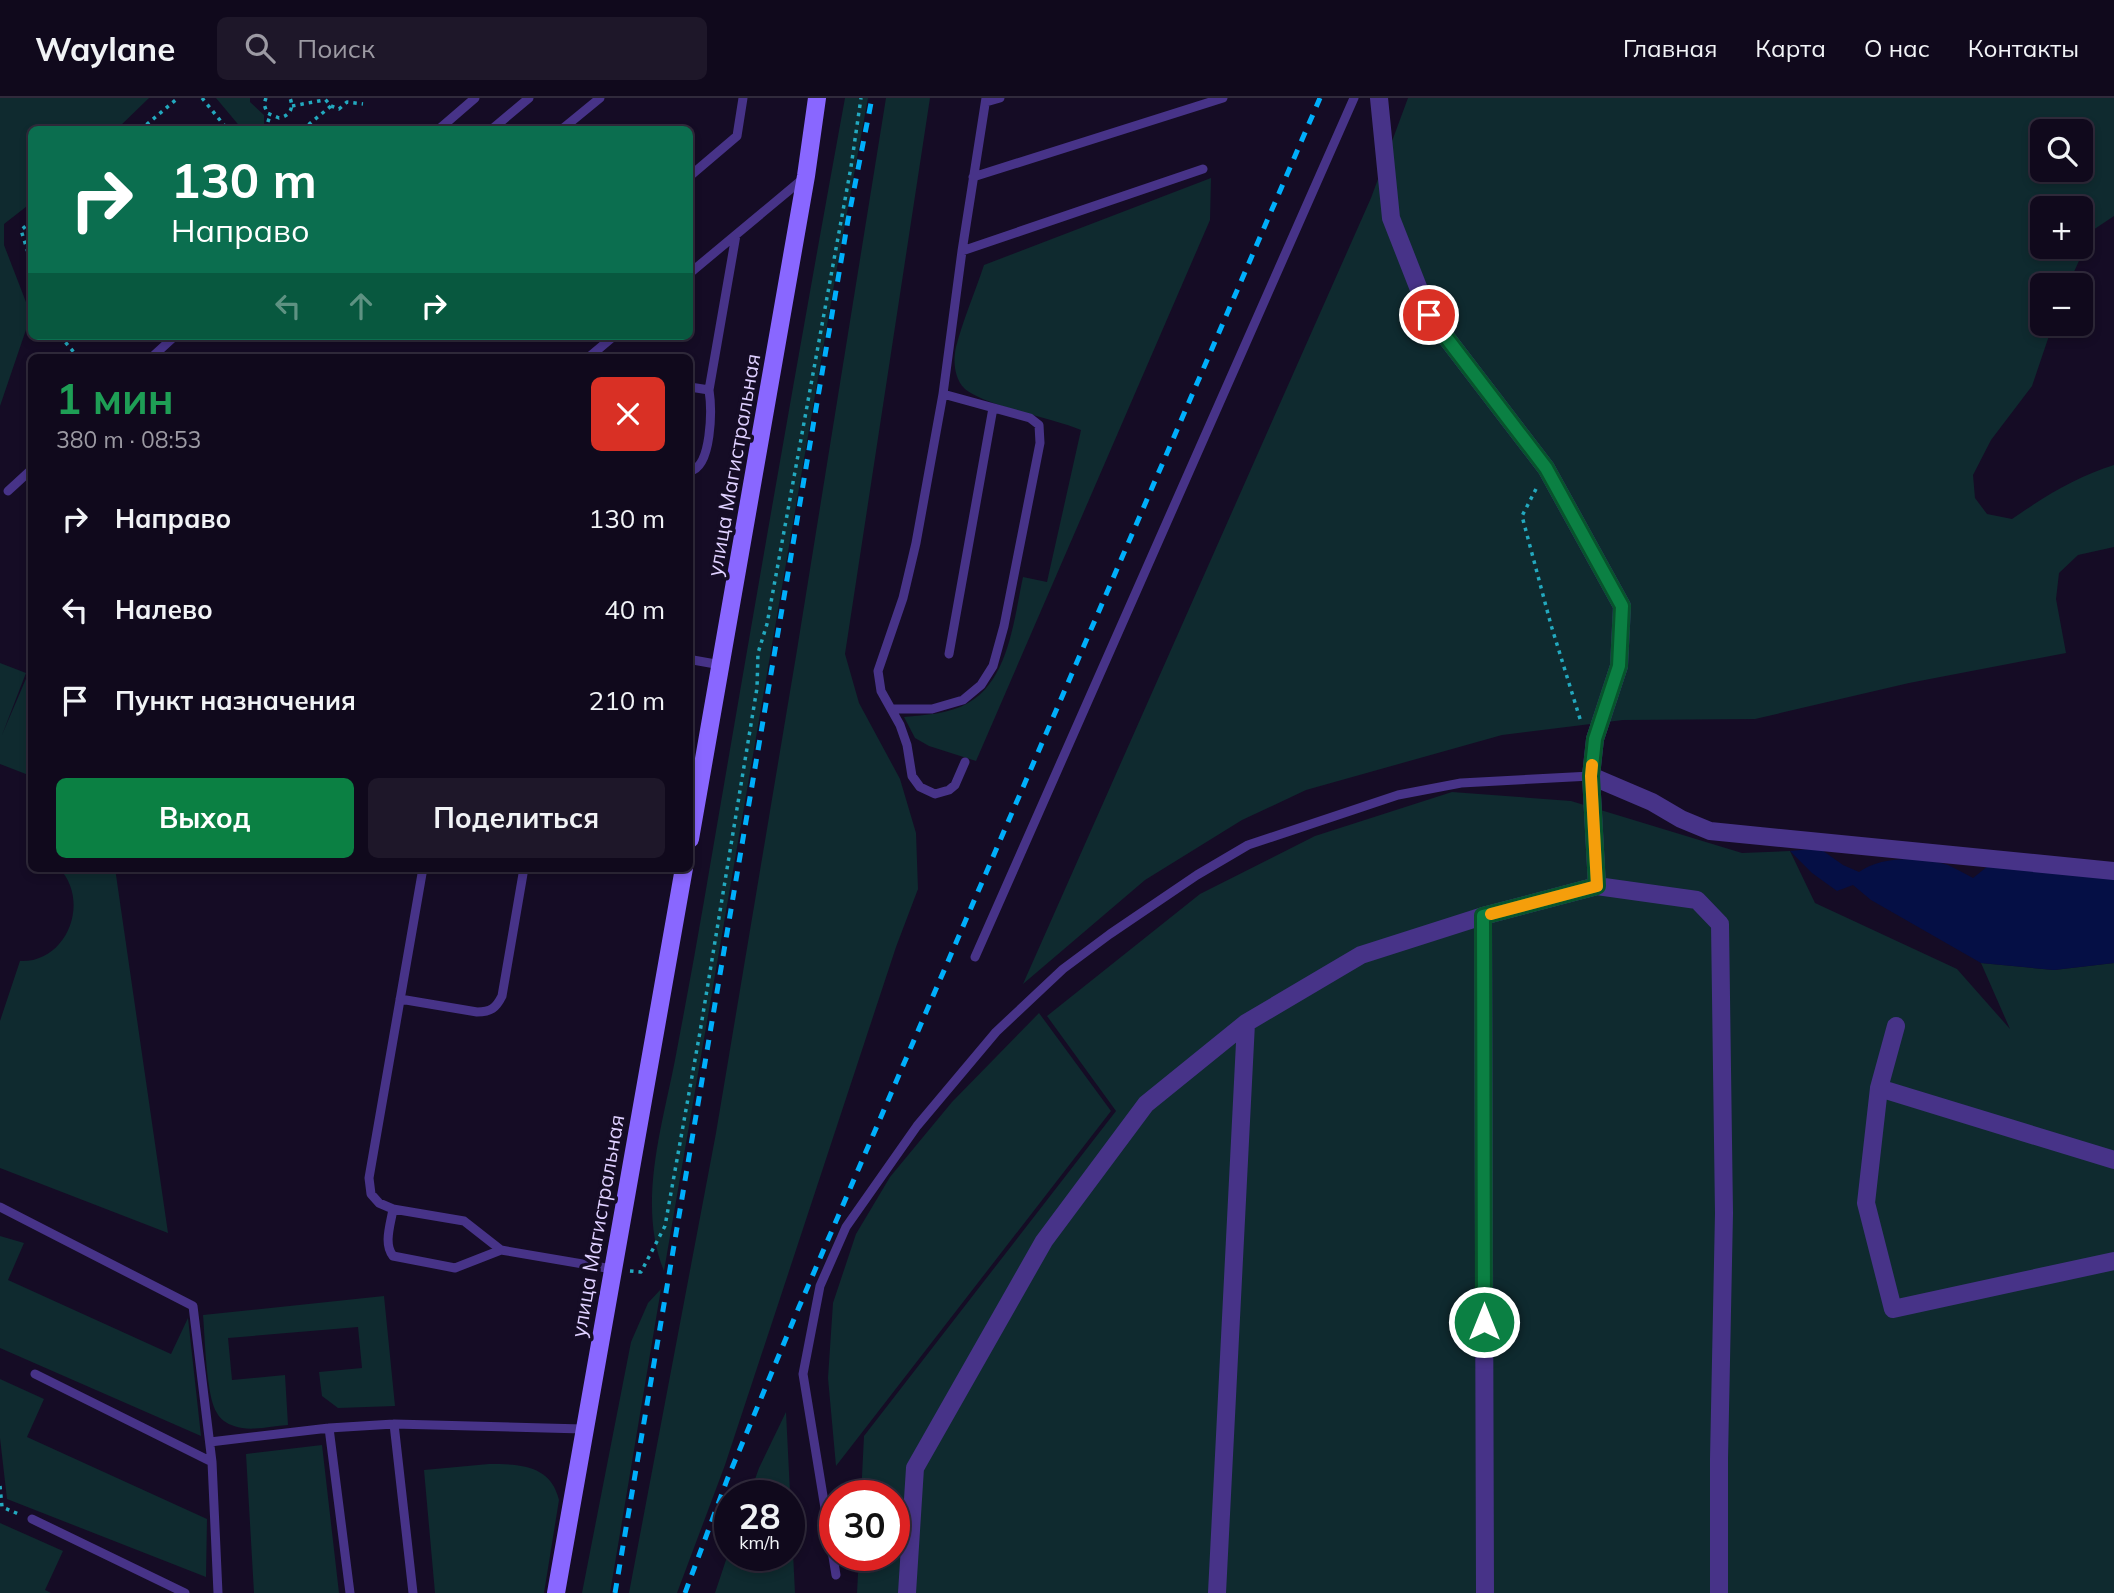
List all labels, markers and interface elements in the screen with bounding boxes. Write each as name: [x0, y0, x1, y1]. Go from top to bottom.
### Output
search box: [217, 17, 707, 80]
text: Waylane: [35, 28, 175, 69]
icon: search: [241, 29, 279, 67]
text: Поиск: [297, 32, 375, 65]
text: Главная: [1623, 33, 1717, 63]
text: Карта: [1755, 33, 1826, 63]
text: О нас: [1864, 33, 1930, 63]
text: Контакты: [1968, 33, 2079, 63]
map controls: [2030, 119, 2093, 336]
button: search: [2030, 119, 2093, 182]
text: 130 m: [171, 149, 317, 210]
icon: right: [56, 154, 147, 245]
button: +: [2030, 196, 2093, 259]
text: Направо: [171, 210, 310, 250]
button: −: [2030, 273, 2093, 336]
pin: [1399, 285, 1459, 345]
icon: left: [269, 287, 307, 325]
icon: ahead: [342, 287, 380, 325]
icon: right: [415, 287, 453, 325]
icon: arrive: [1410, 296, 1448, 334]
street label: улица Магистральная: [701, 352, 765, 578]
text: 1 мин: [56, 372, 174, 425]
button: close: [591, 377, 665, 451]
text: 380 m · 08:53: [56, 425, 201, 454]
icon: right: [56, 500, 94, 538]
text: Направо: [115, 502, 231, 535]
text: 130 m: [589, 502, 665, 535]
icon: left: [56, 591, 94, 629]
text: Налево: [115, 593, 213, 626]
text: 40 m: [604, 593, 665, 626]
icon: arrive: [56, 682, 94, 720]
text: Пункт назначения: [115, 684, 356, 717]
text: 210 m: [589, 684, 665, 717]
button: Выход: [56, 778, 354, 858]
button: Поделиться: [368, 778, 665, 858]
street label: улица Магистральная: [565, 1113, 629, 1339]
position arrow: [1447, 1285, 1521, 1359]
speed limit sign: 30: [819, 1480, 910, 1571]
text: 28: [738, 1494, 781, 1538]
text: km/h: [739, 1531, 780, 1554]

